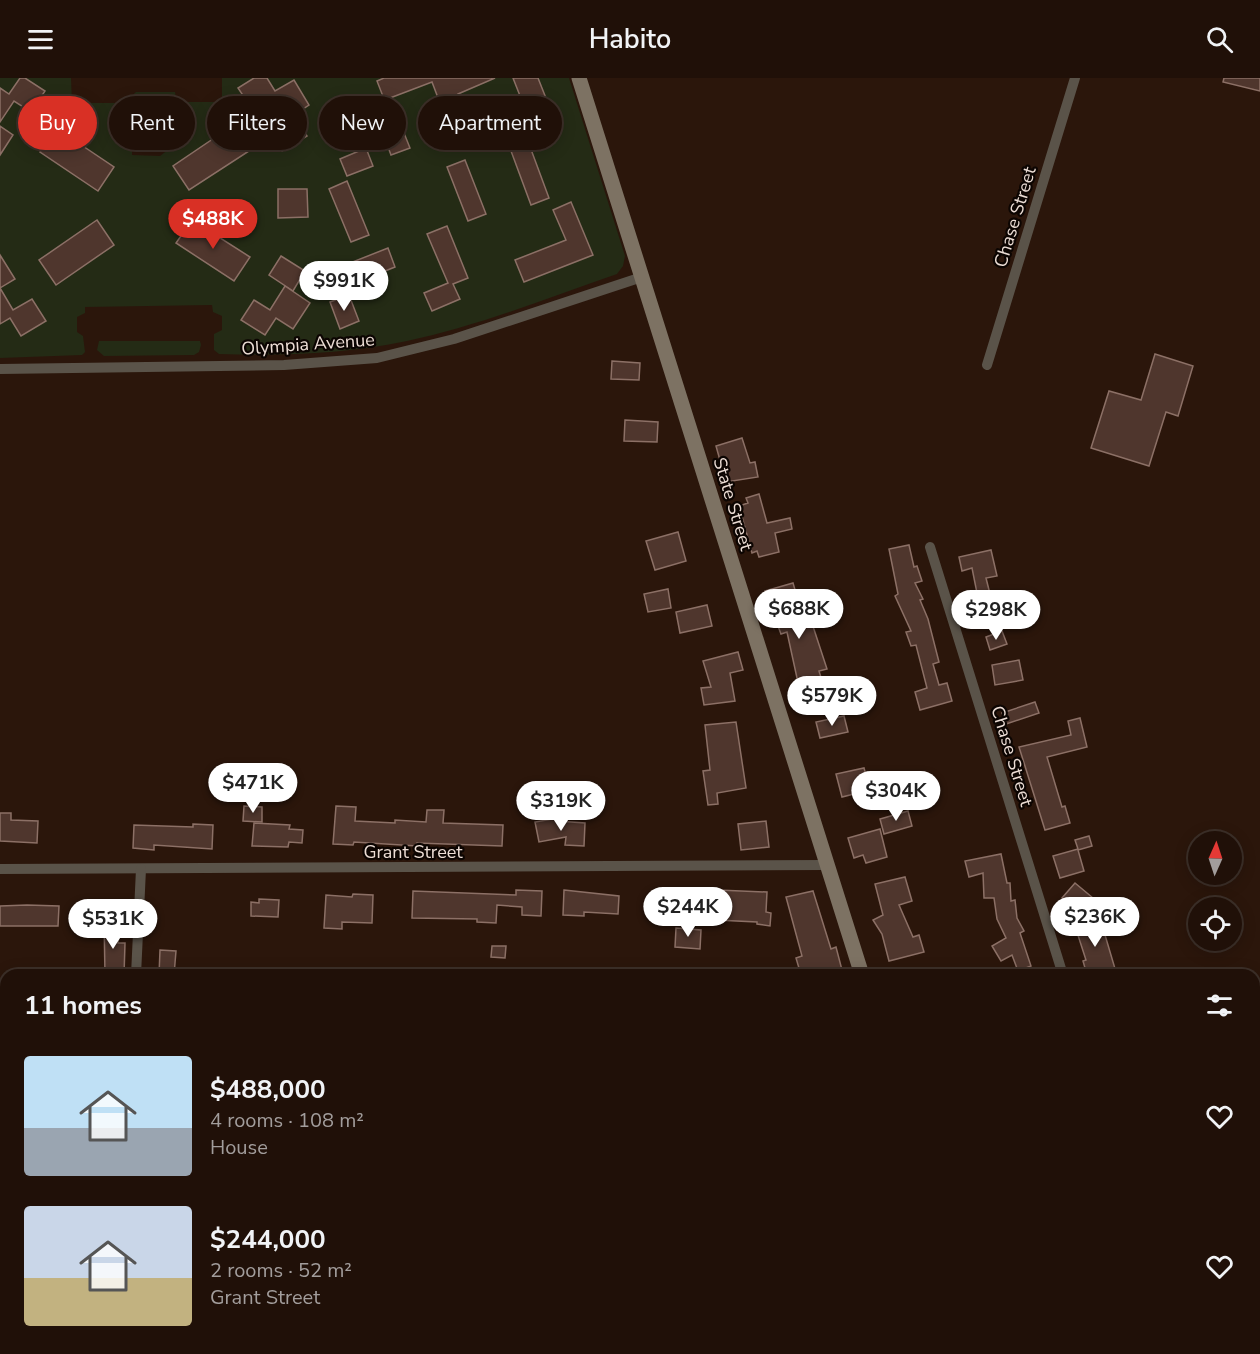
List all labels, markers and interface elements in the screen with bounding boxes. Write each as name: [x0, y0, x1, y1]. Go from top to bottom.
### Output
text: Habito: [589, 21, 671, 58]
icon: menu: [24, 23, 57, 56]
icon: search: [1203, 23, 1236, 56]
chip: Buy: [18, 96, 97, 150]
chip: Rent: [109, 96, 195, 150]
chip: Filters: [207, 96, 307, 150]
chip: New: [319, 96, 406, 150]
chip: Apartment: [418, 96, 562, 150]
street label: Chase Street: [988, 163, 1042, 270]
pin: $488K: [171, 199, 255, 250]
text: $488K: [182, 205, 244, 232]
pin: $991K: [302, 261, 386, 312]
text: $991K: [313, 267, 375, 294]
street label: Olympia Avenue: [240, 327, 376, 361]
street label: State Street: [707, 454, 759, 554]
pin: $688K: [757, 589, 841, 640]
pin: $298K: [954, 590, 1038, 641]
text: $688K: [768, 595, 830, 622]
text: $298K: [965, 596, 1027, 623]
pin: $579K: [790, 676, 874, 727]
text: $579K: [801, 682, 863, 709]
street label: Chase Street: [985, 703, 1039, 810]
pin: $471K: [211, 763, 295, 814]
text: $471K: [222, 769, 284, 796]
pin: $304K: [854, 771, 938, 822]
text: $304K: [865, 777, 927, 804]
pin: $319K: [519, 781, 603, 832]
text: $319K: [530, 787, 592, 814]
north arrow: [1188, 831, 1242, 885]
map controls: [1188, 831, 1242, 951]
street label: Grant Street: [363, 840, 463, 864]
pin: $244K: [646, 887, 730, 938]
text: $244K: [657, 893, 719, 920]
pin: $236K: [1053, 897, 1137, 948]
button: locate: [1188, 897, 1242, 951]
pin: $531K: [71, 899, 155, 950]
text: $236K: [1064, 903, 1126, 930]
text: $531K: [82, 905, 144, 932]
text: 11 homes: [24, 988, 142, 1023]
icon: filters: [1203, 989, 1236, 1022]
text: $488,000: [210, 1072, 326, 1107]
icon: home: [72, 1080, 144, 1152]
icon: heart: [1203, 1100, 1236, 1133]
text: 4 rooms · 108 m²: [210, 1107, 364, 1134]
text: House: [210, 1134, 268, 1161]
text: $244,000: [210, 1222, 326, 1257]
icon: home: [72, 1230, 144, 1302]
icon: heart: [1203, 1250, 1236, 1283]
text: 2 rooms · 52 m²: [210, 1257, 352, 1284]
text: Grant Street: [210, 1284, 320, 1311]

